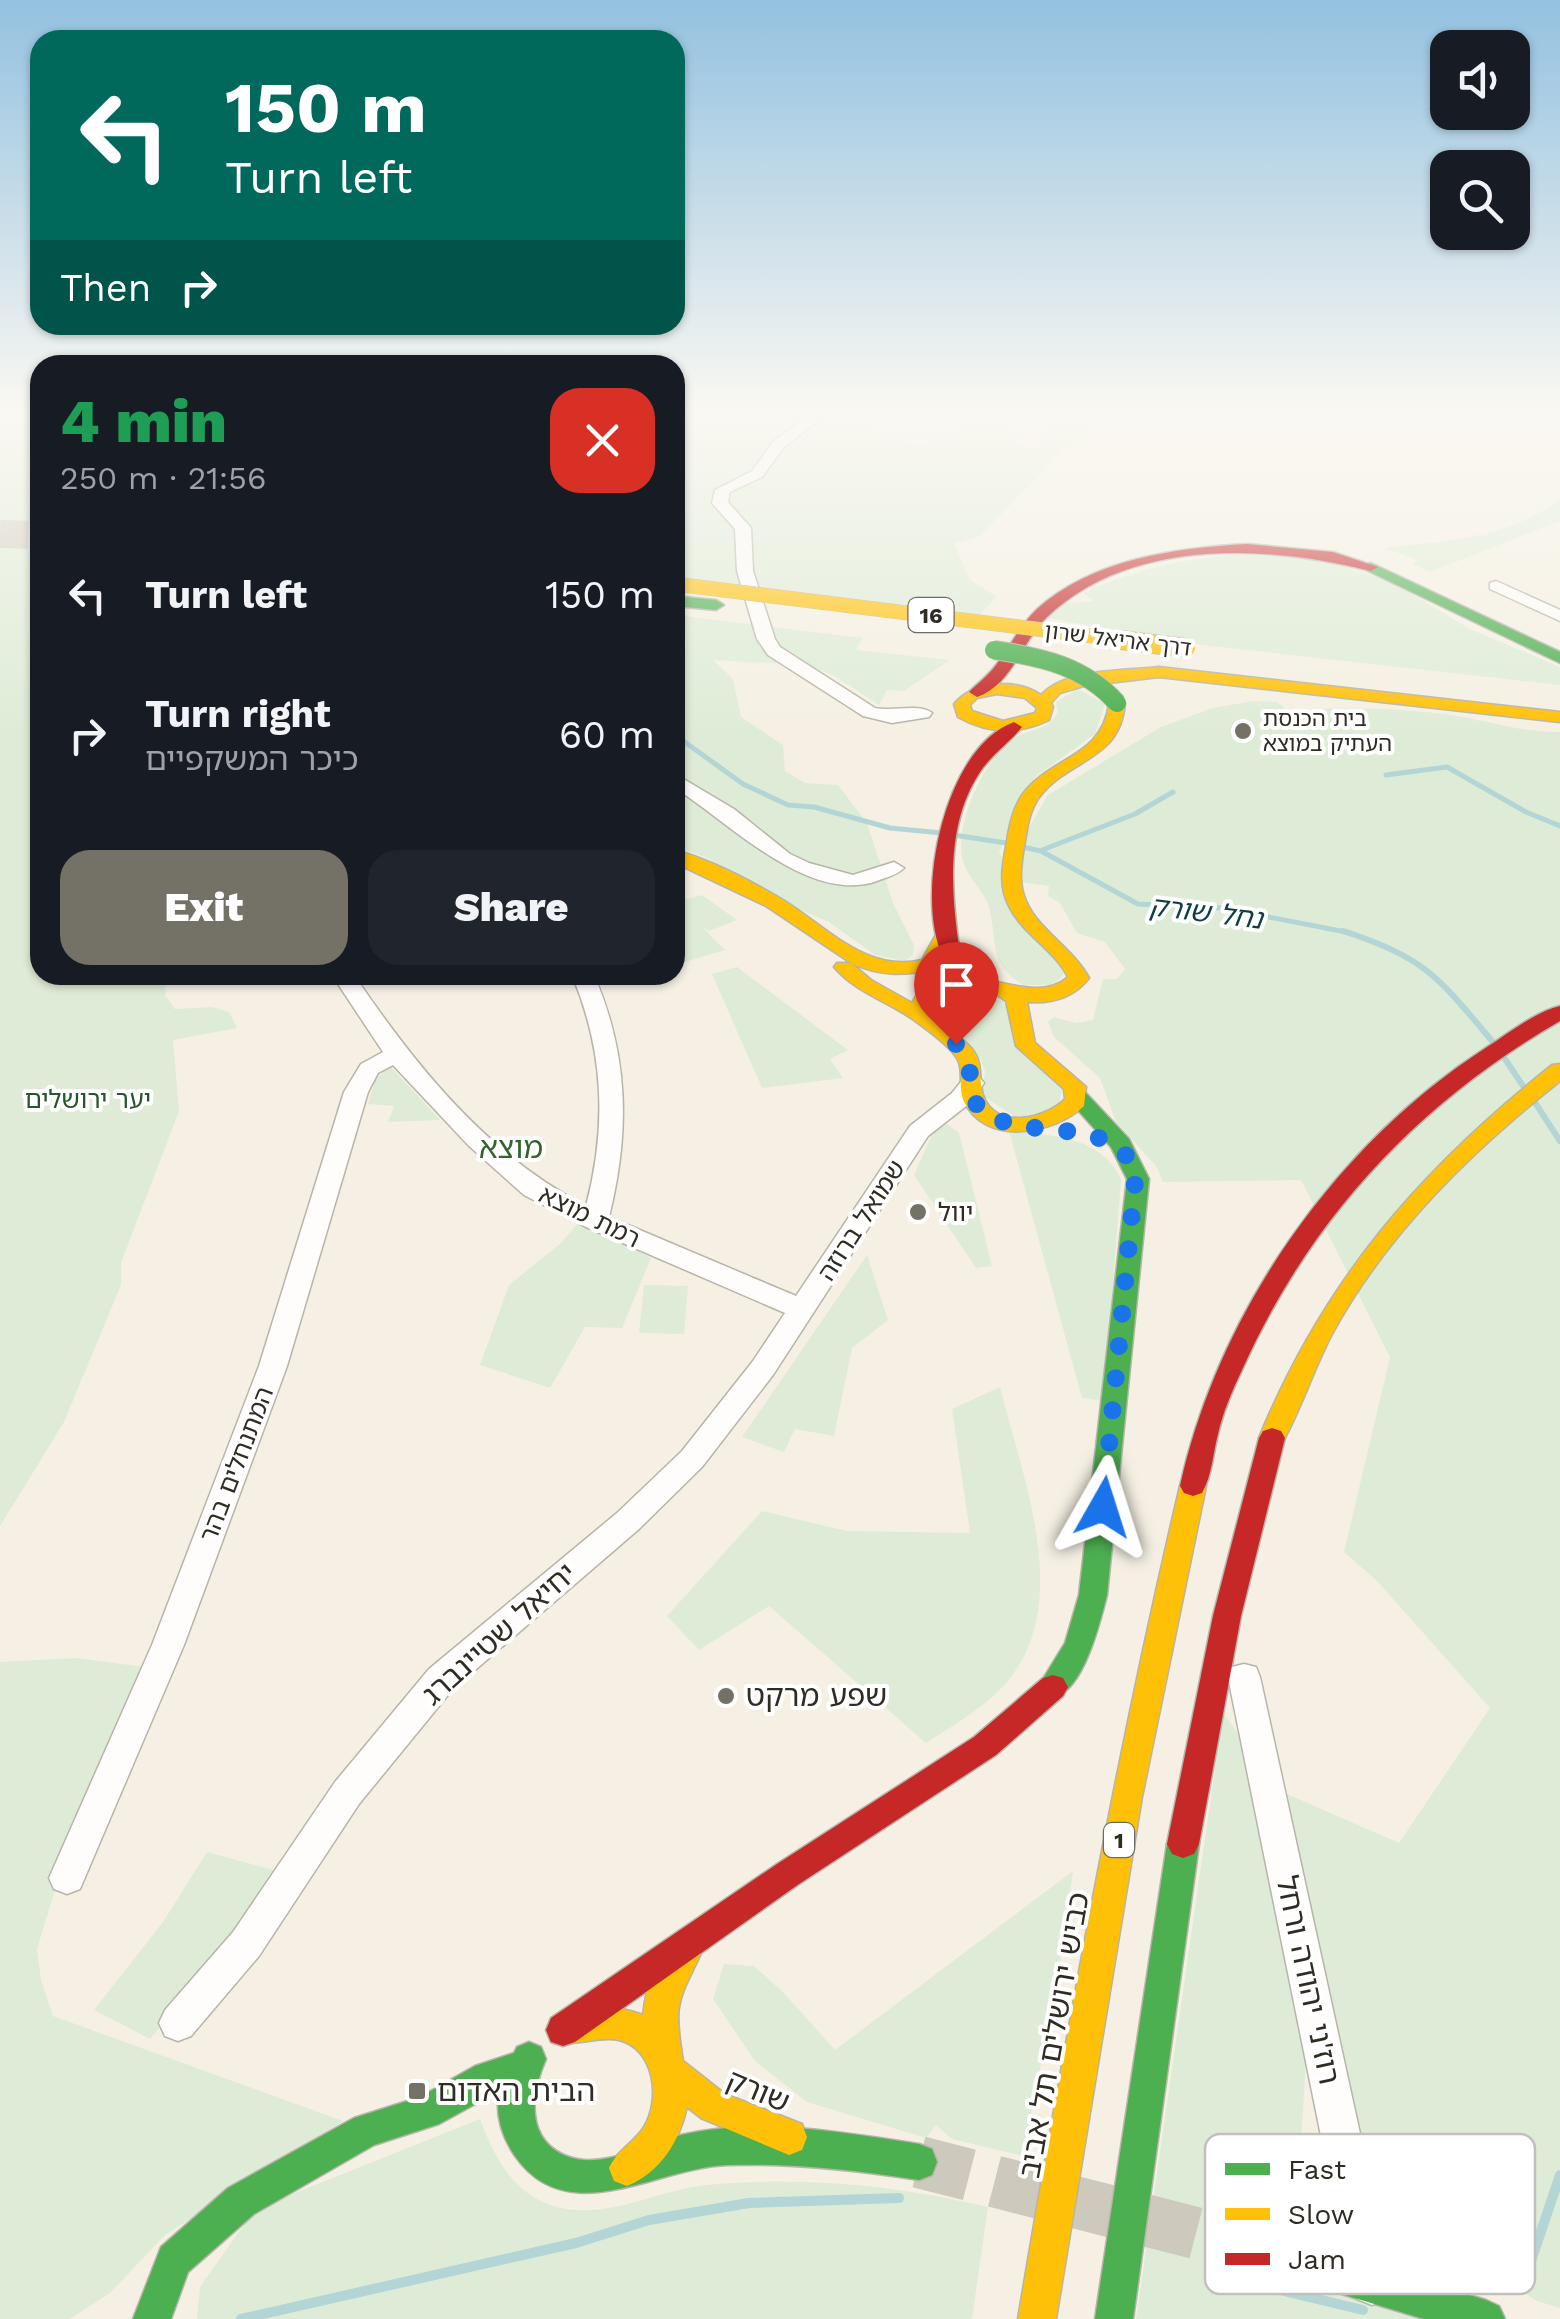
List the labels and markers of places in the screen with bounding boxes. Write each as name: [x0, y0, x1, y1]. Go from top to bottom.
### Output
place label: בית הכנסת העתיק במוצא: [1263, 706, 1392, 756]
marker: בית הכנסת העתיק במוצא: [1232, 720, 1254, 742]
pin: [914, 942, 999, 1045]
place label: יוול: [938, 1198, 973, 1227]
marker: יוול: [907, 1201, 929, 1223]
place label: שפע מרקט: [746, 1678, 887, 1713]
marker: שפע מרקט: [715, 1685, 737, 1707]
place label: הבית האדום: [437, 2073, 595, 2108]
marker: הבית האדום: [406, 2080, 428, 2102]

